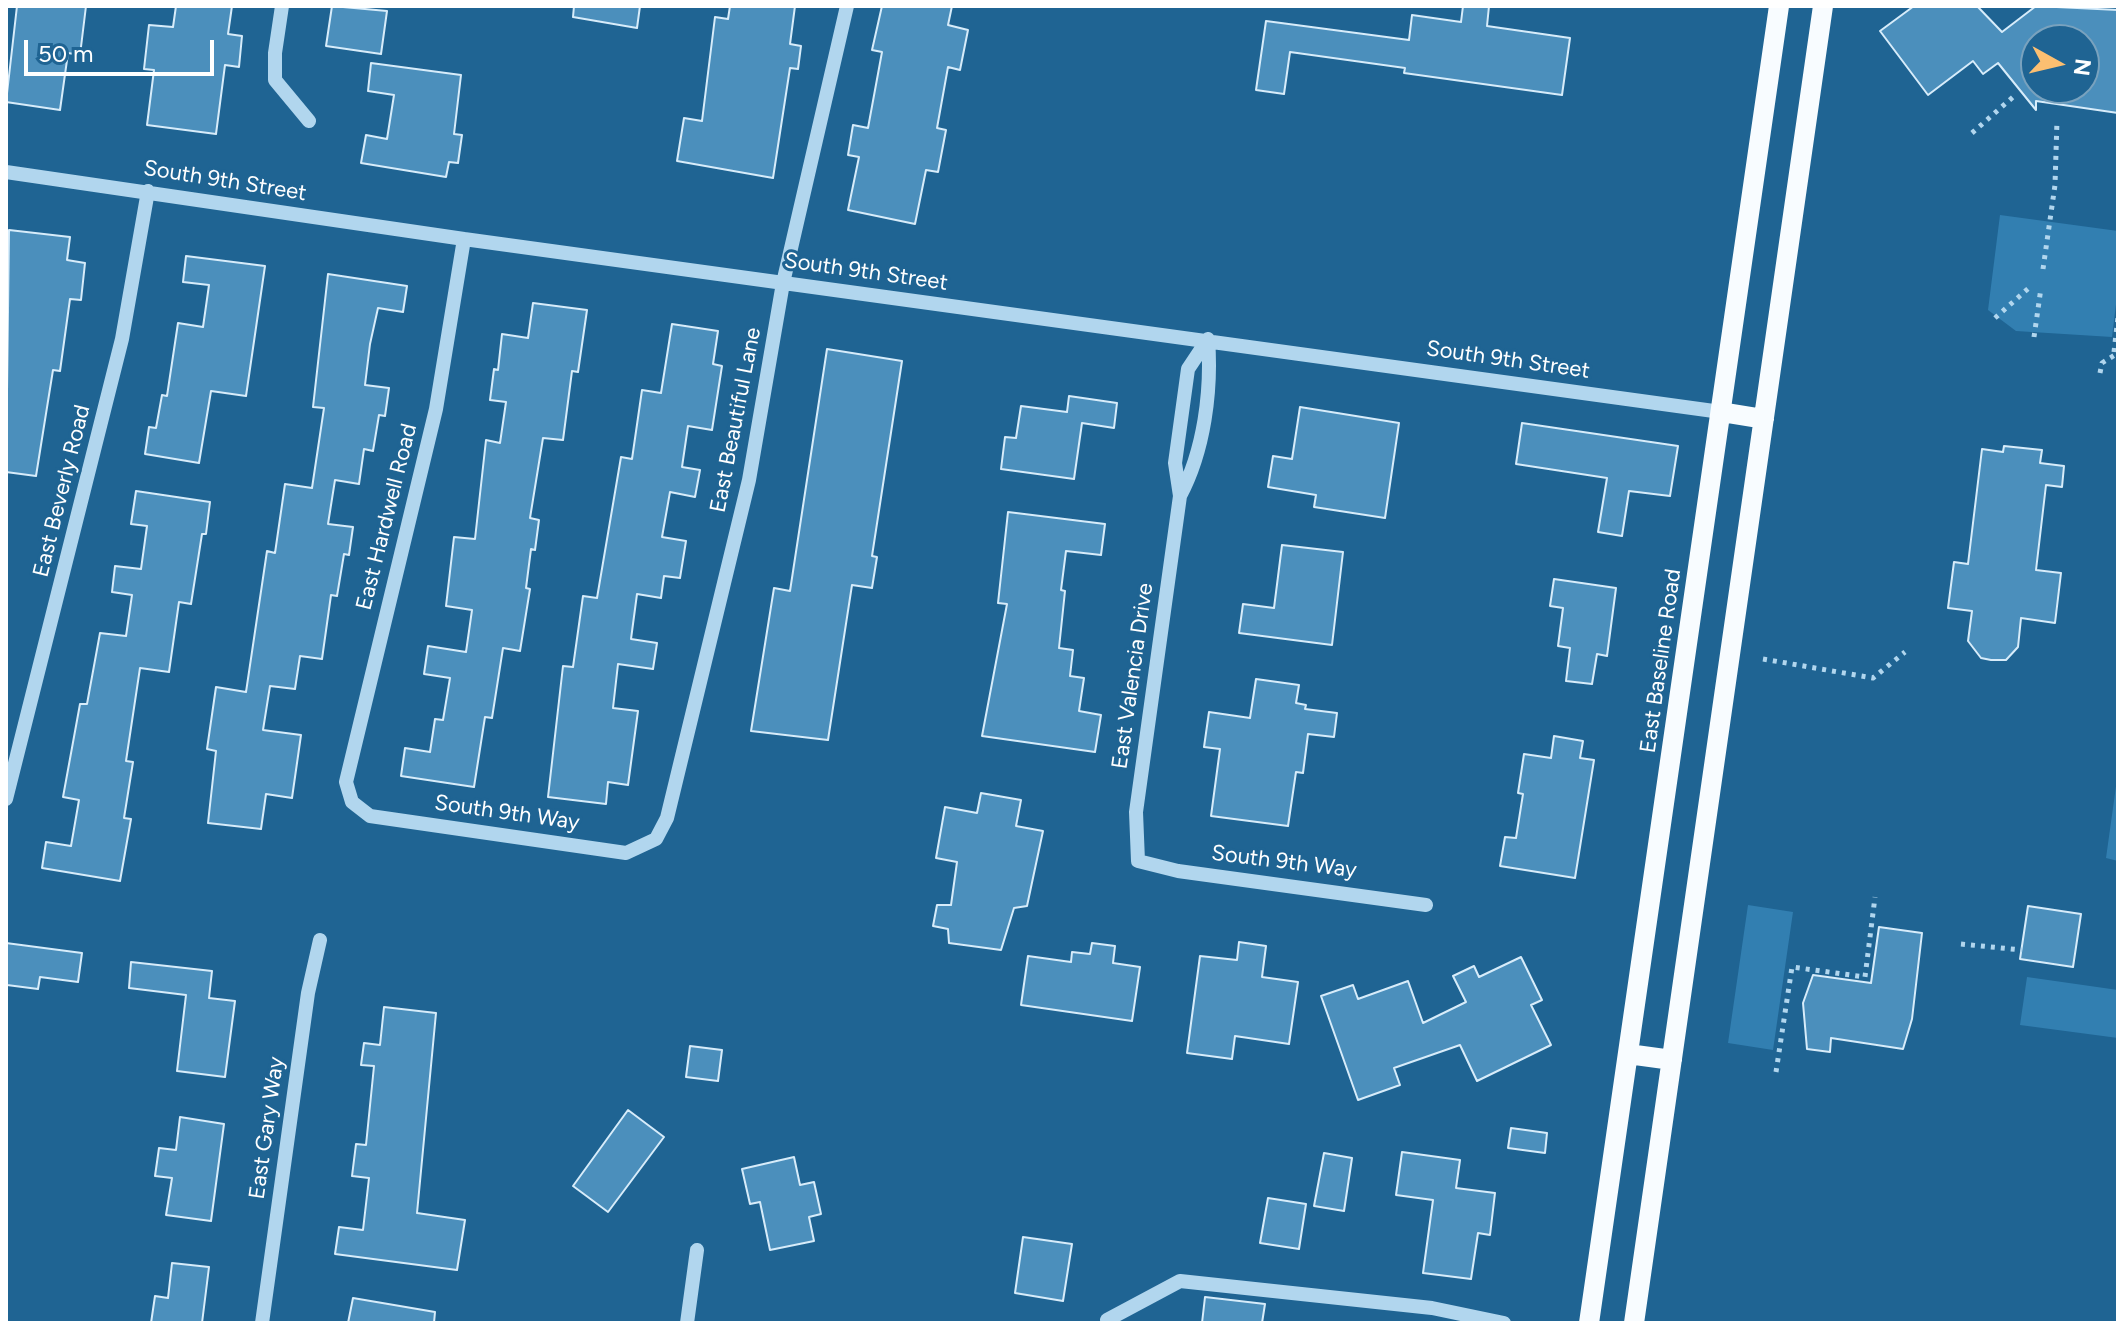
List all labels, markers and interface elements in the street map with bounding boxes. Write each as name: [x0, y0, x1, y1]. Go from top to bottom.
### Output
scale bar: [28, 24, 218, 74]
north arrow: [2020, 24, 2100, 104]
text: 50 m: [38, 39, 94, 68]
text: N: [2068, 57, 2097, 77]
street label: South 9th Street: [142, 155, 308, 207]
street label: South 9th Street: [783, 247, 949, 297]
street label: East Beautiful Lane: [705, 325, 767, 515]
street label: South 9th Street: [1425, 335, 1591, 385]
street label: East Beverly Road: [28, 402, 96, 580]
street label: East Hardwell Road: [351, 421, 423, 613]
street label: East Baseline Road: [1635, 567, 1687, 755]
street label: East Valencia Drive: [1107, 581, 1159, 771]
street label: South 9th Way: [433, 790, 581, 836]
street label: South 9th Way: [1210, 840, 1358, 884]
street label: East Gary Way: [244, 1055, 290, 1201]

